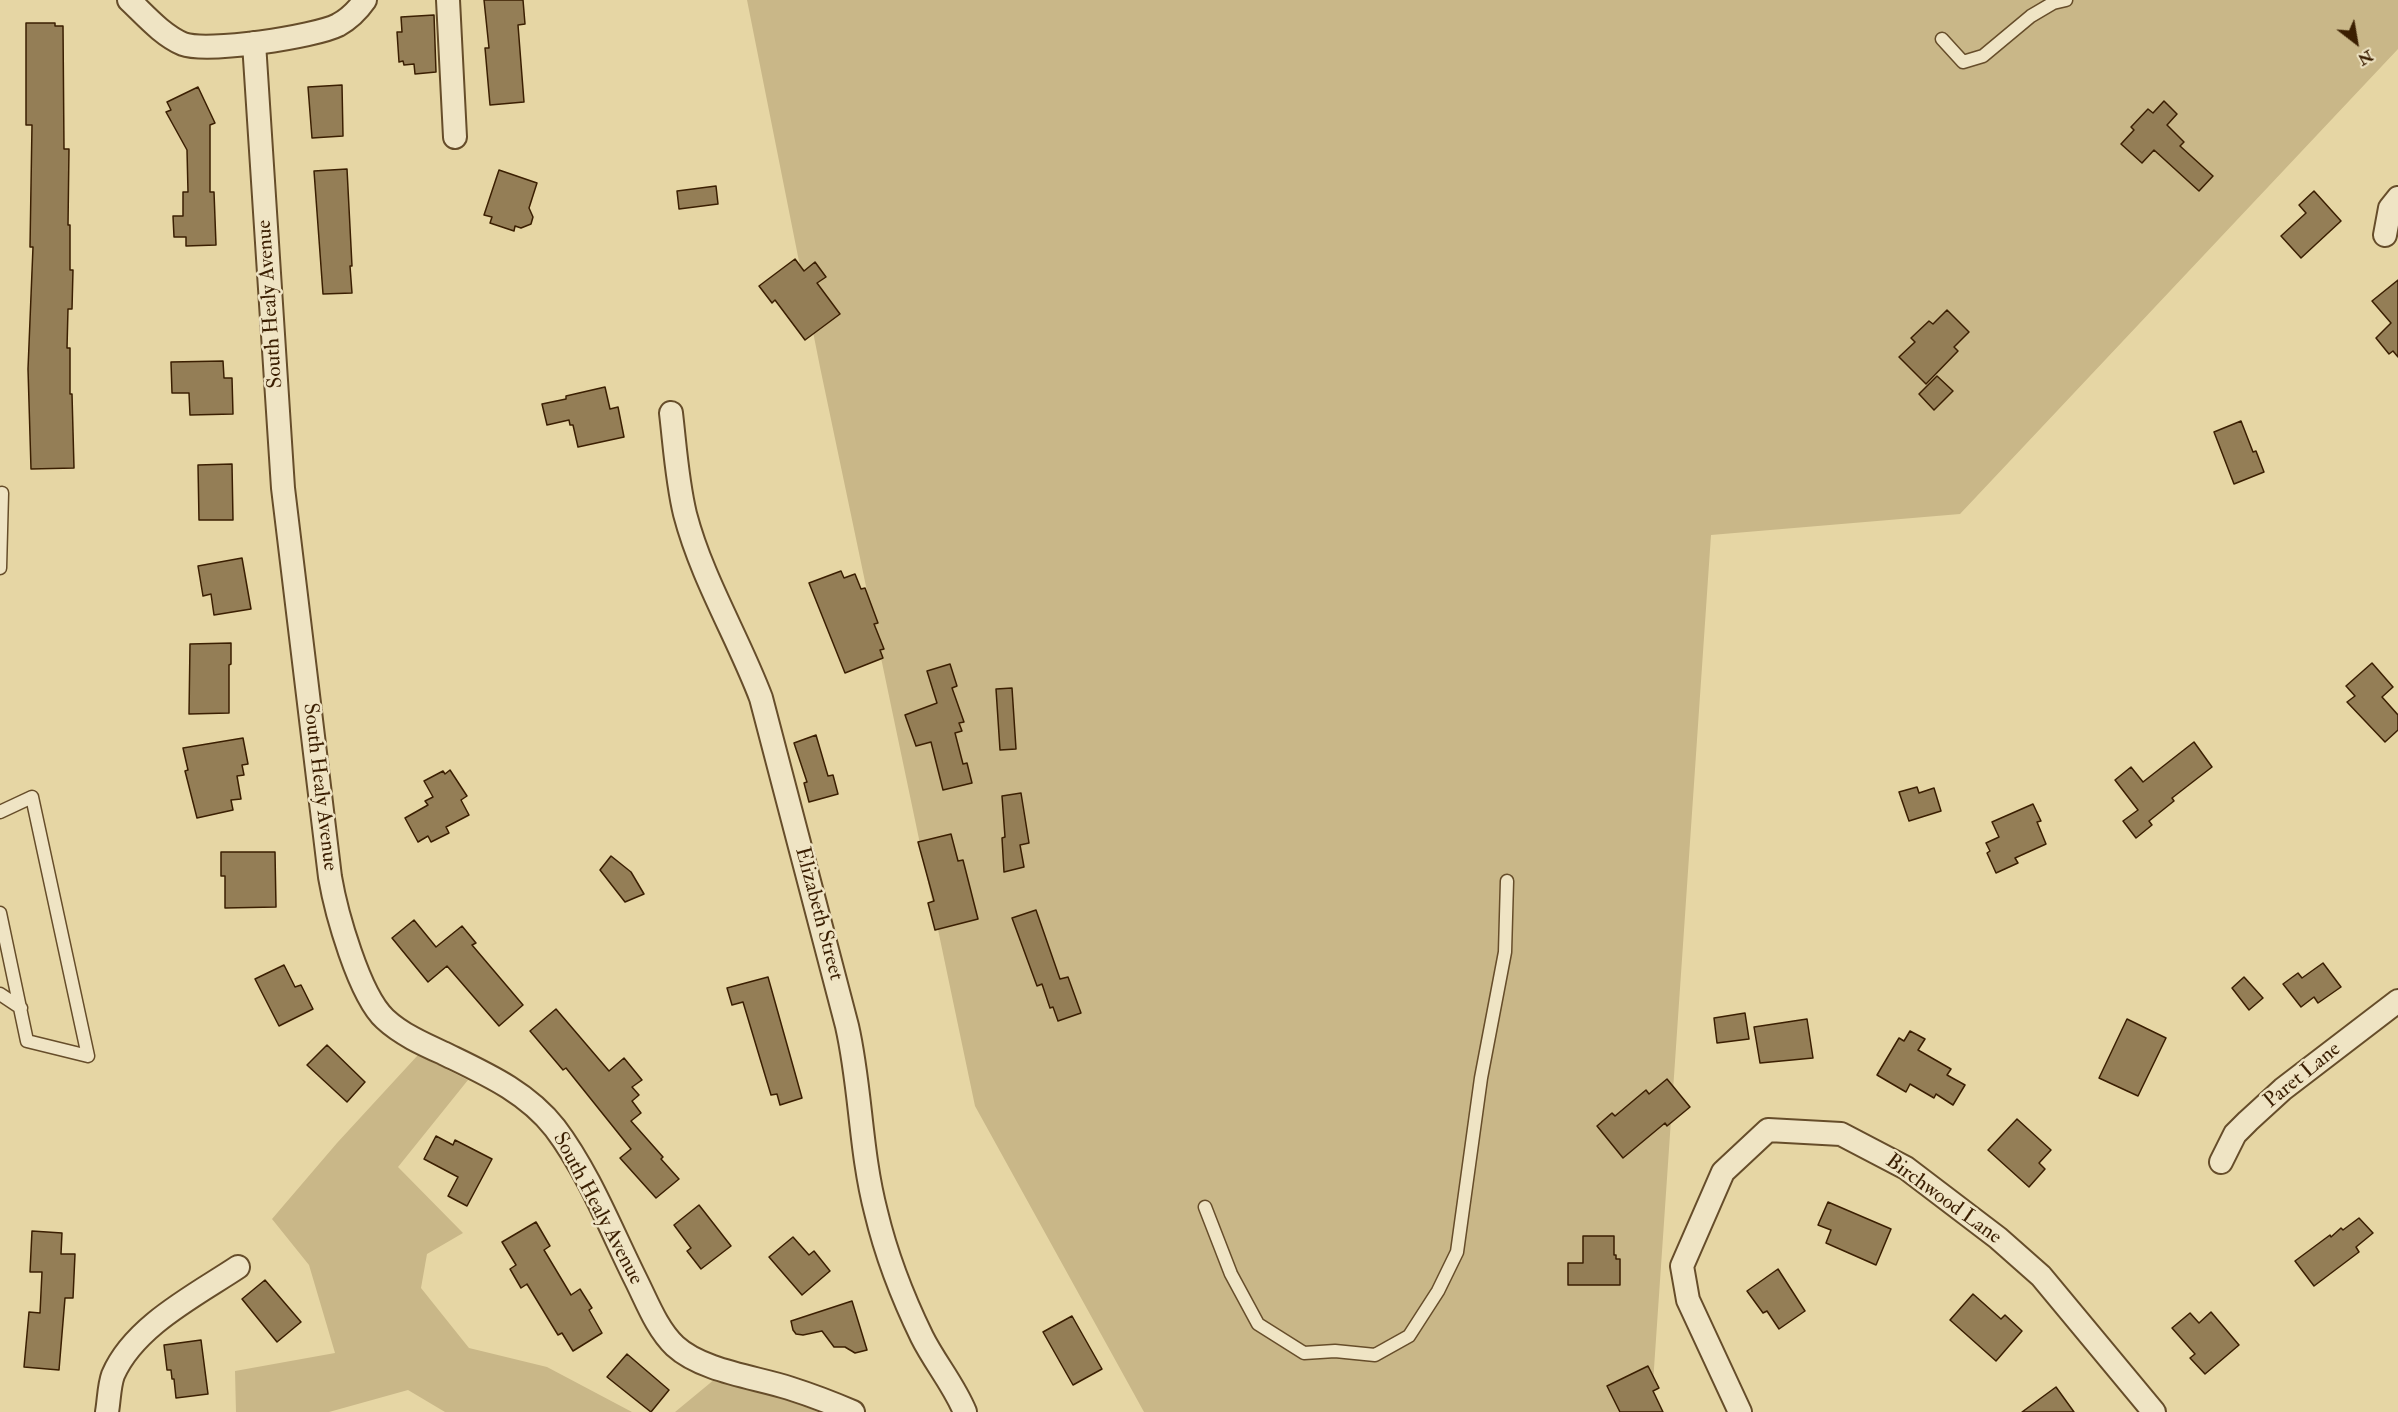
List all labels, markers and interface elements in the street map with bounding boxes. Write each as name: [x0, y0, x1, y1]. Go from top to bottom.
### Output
north arrow: [2326, 12, 2386, 72]
text: N: [2354, 45, 2377, 70]
street label: South Healy Avenue: [253, 219, 289, 389]
street label: South Healy Avenue: [296, 702, 342, 872]
street label: Elizabeth Street: [788, 845, 848, 983]
street label: Paret Lane: [2259, 1037, 2347, 1115]
street label: South Healy Avenue: [546, 1128, 648, 1290]
street label: Birchwood Lane: [1880, 1149, 2006, 1251]

